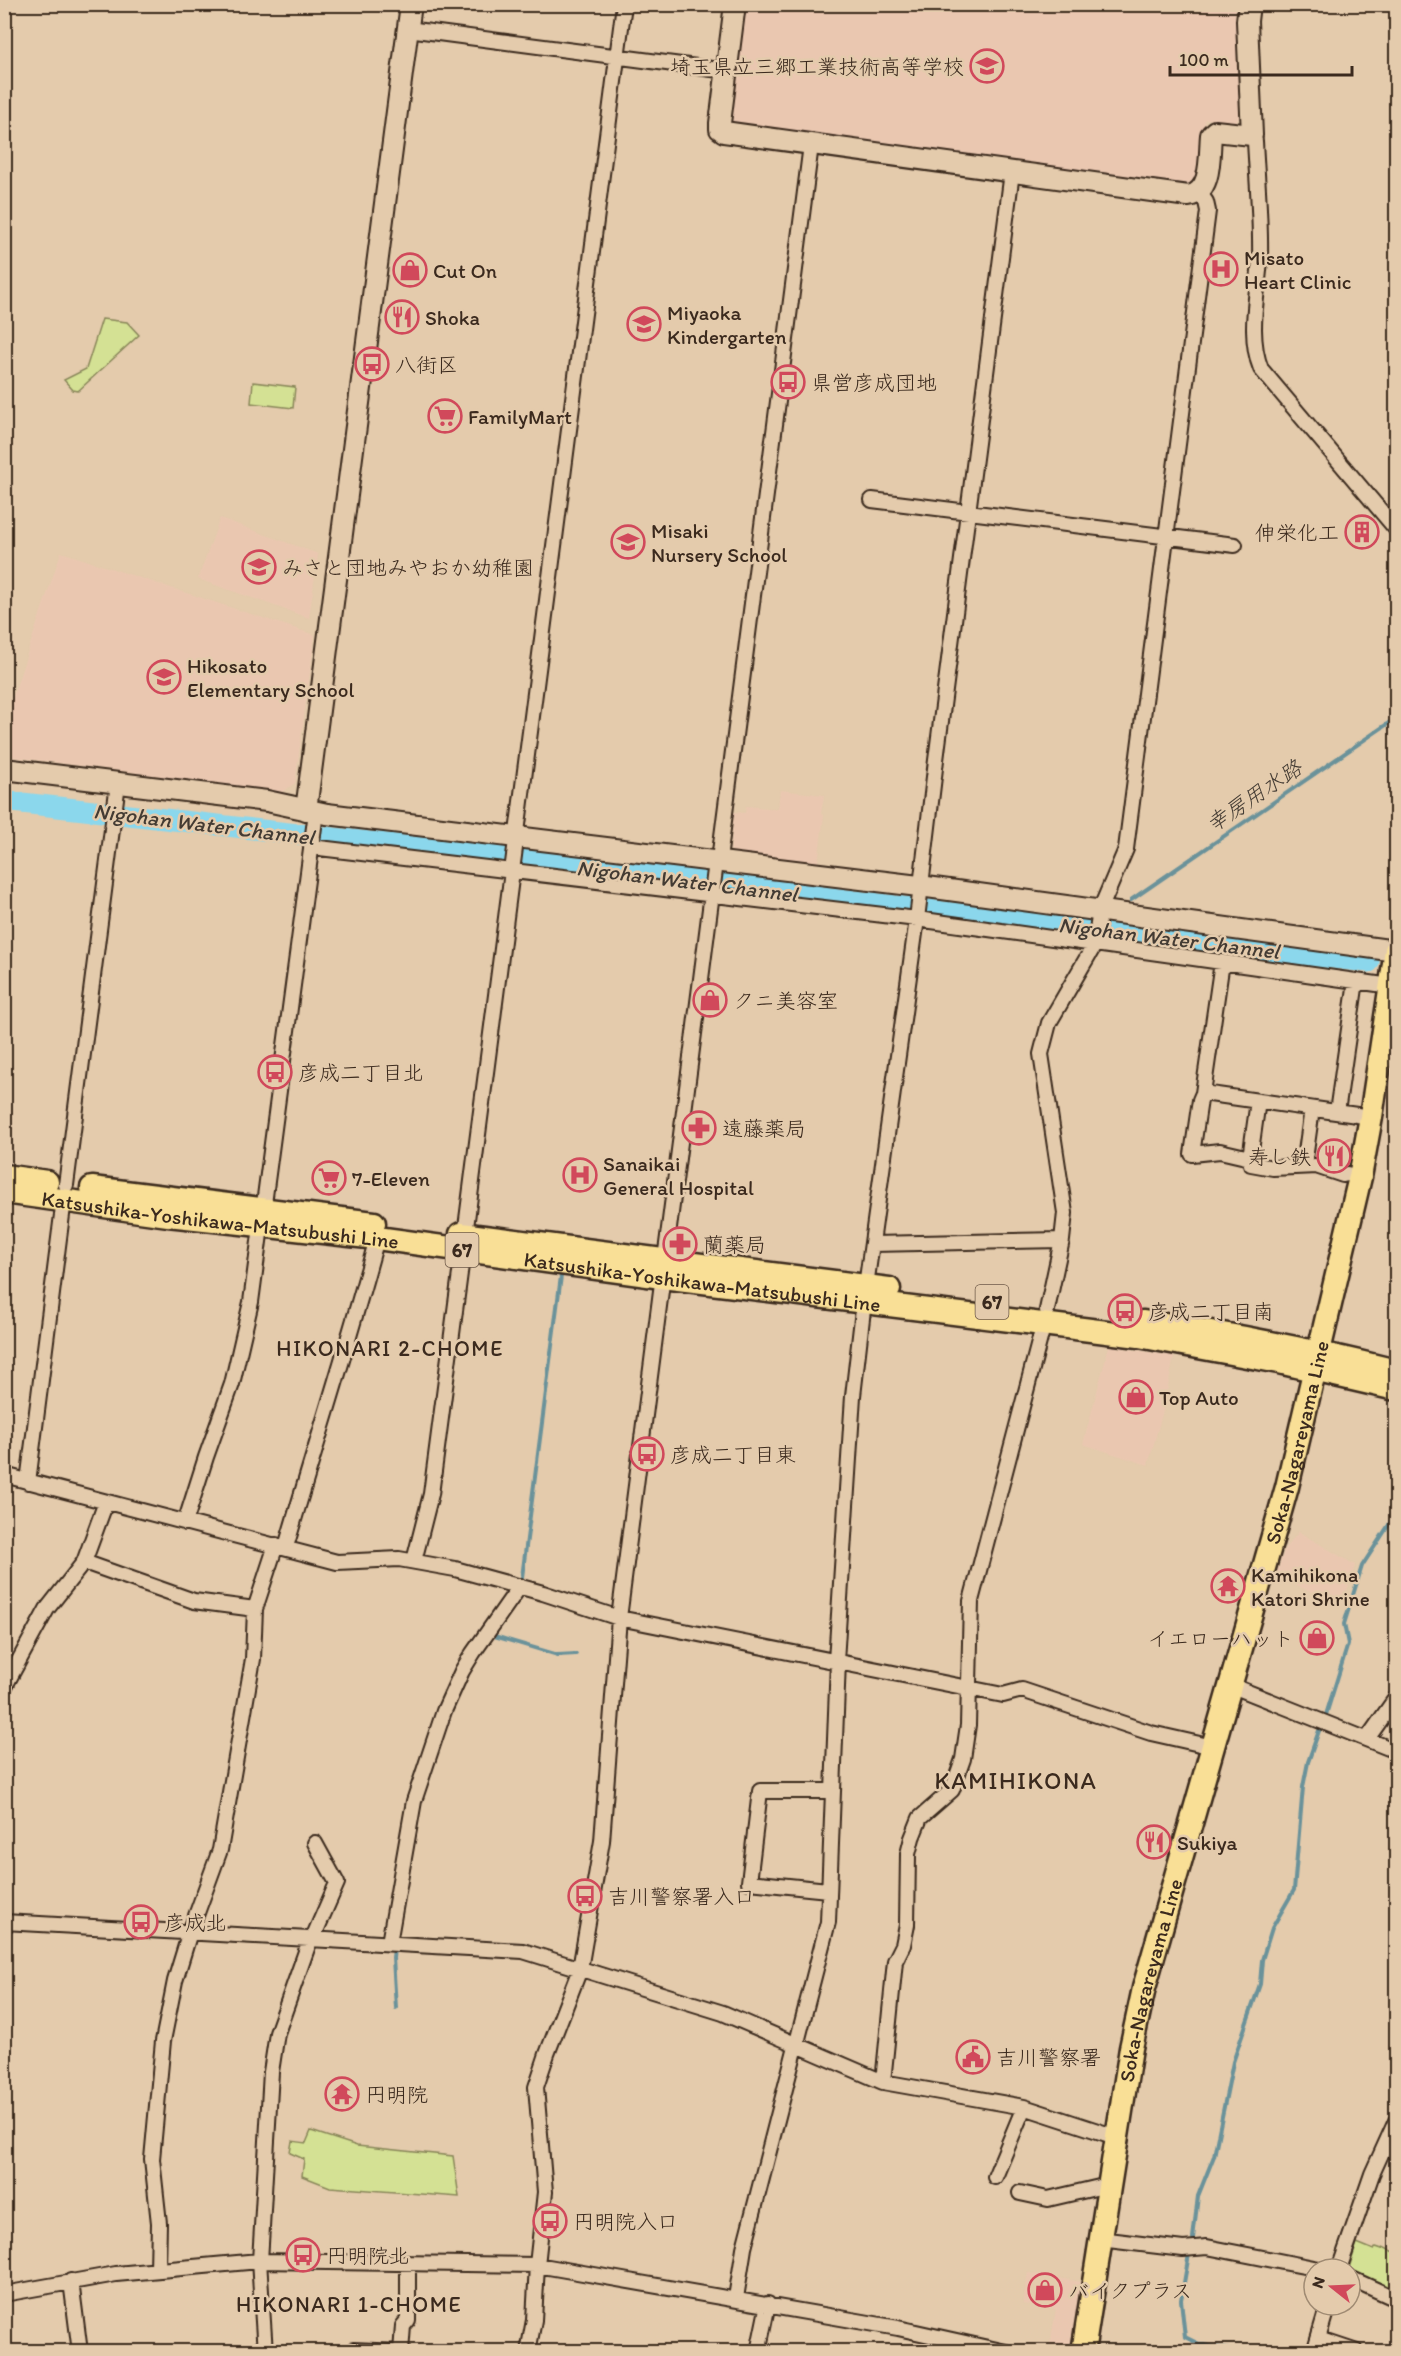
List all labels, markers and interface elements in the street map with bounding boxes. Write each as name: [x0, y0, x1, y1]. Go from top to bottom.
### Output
scale bar: [1170, 39, 1352, 77]
school or university icon: 埼玉県立三郷工業技術高等学校: [969, 48, 1005, 84]
text: 100 m: [1179, 49, 1229, 71]
place label: 埼玉県立三郷工業技術高等学校: [670, 54, 964, 79]
place label: Misato Heart Clinic: [1244, 245, 1351, 294]
hospital icon: Misato Heart Clinic: [1203, 251, 1239, 287]
shop icon: Cut On: [392, 252, 428, 288]
place label: Cut On: [433, 258, 497, 283]
restaurant icon: Shoka: [384, 299, 420, 335]
place label: Miyaoka Kindergarten: [667, 300, 787, 349]
place label: Shoka: [425, 305, 480, 330]
school or university icon: Miyaoka Kindergarten: [626, 306, 662, 342]
bus stop icon: 八街区: [354, 346, 390, 382]
place label: 八街区: [395, 352, 458, 377]
bus stop icon: 県営彦成団地: [770, 364, 806, 400]
place label: 県営彦成団地: [811, 370, 937, 395]
supermarket icon: FamilyMart: [427, 398, 463, 434]
place label: FamilyMart: [468, 404, 572, 429]
building icon: 伸栄化工: [1344, 514, 1380, 550]
place label: Misaki Nursery School: [651, 518, 787, 567]
place label: 伸栄化工: [1255, 520, 1339, 545]
school or university icon: Misaki Nursery School: [610, 524, 646, 560]
school or university icon: みさと団地みやおか幼稚園: [241, 549, 277, 585]
place label: みさと団地みやおか幼稚園: [282, 555, 534, 580]
place label: Hikosato Elementary School: [187, 653, 355, 702]
school or university icon: Hikosato Elementary School: [146, 659, 182, 695]
water label: 幸房用水路: [1201, 753, 1309, 838]
water label: Nigohan Water Channel: [92, 797, 318, 851]
water label: Nigohan Water Channel: [575, 854, 801, 908]
water label: Nigohan Water Channel: [1057, 911, 1283, 965]
shop icon: クニ美容室: [692, 982, 728, 1018]
place label: クニ美容室: [733, 988, 838, 1013]
bus stop icon: 彦成二丁目北: [257, 1054, 293, 1090]
place label: 彦成二丁目北: [298, 1060, 424, 1085]
pharmacy icon: 遠藤薬局: [681, 1110, 717, 1146]
place label: 遠藤薬局: [722, 1116, 806, 1141]
restaurant icon: 寿し鉄: [1316, 1138, 1352, 1174]
place label: 寿し鉄: [1248, 1144, 1311, 1169]
place label: Sanaikai General Hospital: [603, 1151, 754, 1200]
hospital icon: Sanaikai General Hospital: [562, 1157, 598, 1193]
supermarket icon: 7-Eleven: [311, 1160, 347, 1196]
place label: 7-Eleven: [352, 1166, 430, 1191]
street label: Katsushika-Yoshikawa-Matsubushi Line: [40, 1185, 400, 1253]
pharmacy icon: 蘭薬局: [662, 1226, 698, 1262]
place label: 蘭薬局: [703, 1232, 766, 1257]
road number: 67: [446, 1233, 478, 1267]
street label: Katsushika-Yoshikawa-Matsubushi Line: [522, 1246, 882, 1316]
road number: 67: [976, 1285, 1008, 1319]
bus stop icon: 彦成二丁目南: [1107, 1293, 1143, 1329]
place label: 彦成二丁目南: [1148, 1299, 1274, 1324]
district label: HIKONARI 2-CHOME: [276, 1335, 504, 1362]
street label: Soka-Nagareyama Line: [1259, 1338, 1334, 1547]
shop icon: Top Auto: [1118, 1379, 1154, 1415]
place label: Top Auto: [1159, 1385, 1239, 1410]
bus stop icon: 彦成二丁目東: [629, 1436, 665, 1472]
place label: 彦成二丁目東: [670, 1442, 796, 1467]
place label: Kamihikona Katori Shrine: [1251, 1562, 1370, 1611]
temple icon: Kamihikona Katori Shrine: [1210, 1568, 1246, 1604]
shop icon: イエローハット: [1299, 1620, 1335, 1656]
place label: イエローハット: [1147, 1626, 1294, 1651]
district label: KAMIHIKONA: [935, 1766, 1097, 1795]
restaurant icon: Sukiya: [1136, 1824, 1172, 1860]
place label: Sukiya: [1177, 1830, 1237, 1855]
street label: Soka-Nagareyama Line: [1113, 1876, 1187, 2084]
bus stop icon: 吉川警察署入口: [567, 1878, 603, 1914]
place label: 吉川警察署入口: [608, 1884, 755, 1909]
bus stop icon: 彦成北: [123, 1904, 159, 1940]
place label: 彦成北: [164, 1910, 227, 1935]
public building icon: 吉川警察署: [955, 2039, 991, 2075]
place label: 吉川警察署: [996, 2045, 1101, 2070]
temple icon: 円明院: [324, 2076, 360, 2112]
place label: 円明院: [365, 2082, 428, 2107]
bus stop icon: 円明院入口: [532, 2203, 568, 2239]
place label: 円明院入口: [573, 2209, 678, 2234]
bus stop icon: 円明院北: [285, 2237, 321, 2273]
place label: 円明院北: [326, 2243, 410, 2268]
north arrow: [1302, 2257, 1362, 2317]
shop icon: バイクプラス: [1027, 2272, 1063, 2308]
text: N: [1308, 2274, 1329, 2291]
place label: バイクプラス: [1068, 2278, 1192, 2303]
district label: HIKONARI 1-CHOME: [236, 2291, 462, 2318]

